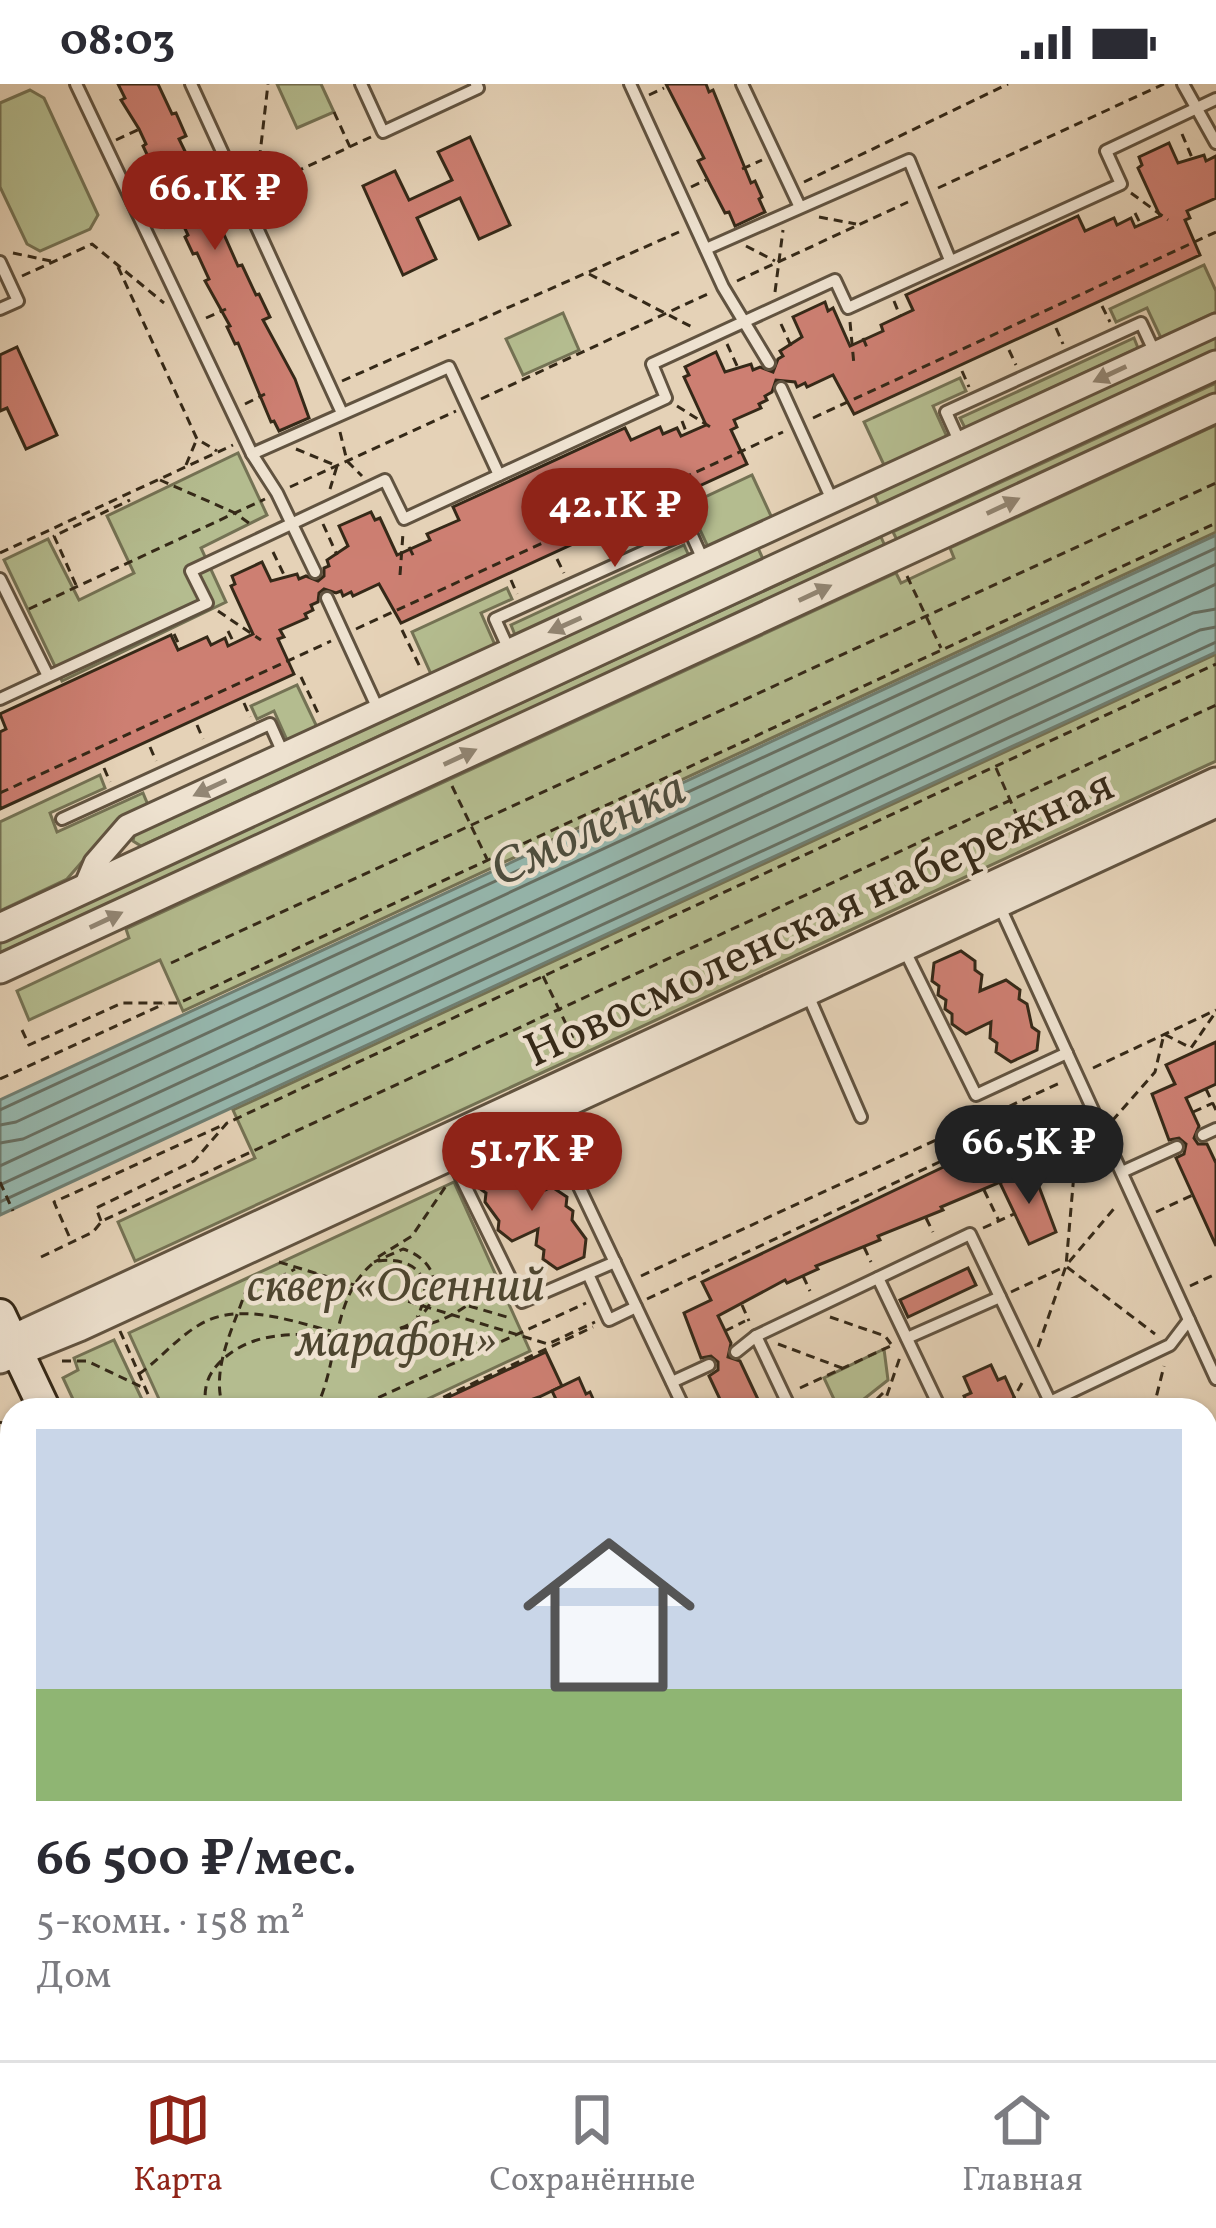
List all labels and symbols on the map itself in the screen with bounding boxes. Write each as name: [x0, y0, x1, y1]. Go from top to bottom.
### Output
pin: 66.1K ₽: [104, 151, 326, 253]
one-way arrow: [1092, 364, 1127, 384]
pin: 42.1K ₽: [504, 468, 726, 570]
one-way arrow: [986, 496, 1021, 516]
one-way arrow: [797, 583, 832, 603]
one-way arrow: [547, 615, 582, 635]
one-way arrow: [443, 746, 478, 766]
street label: Новосмоленская набережная: [514, 754, 1125, 1086]
water label: Смоленка: [480, 755, 698, 907]
one-way arrow: [193, 778, 228, 798]
one-way arrow: [89, 910, 124, 930]
pin: 66.5K ₽: [918, 1105, 1140, 1207]
pin: 51.7K ₽: [421, 1112, 643, 1214]
park label: сквер «Осенний марафон»: [247, 1255, 545, 1377]

